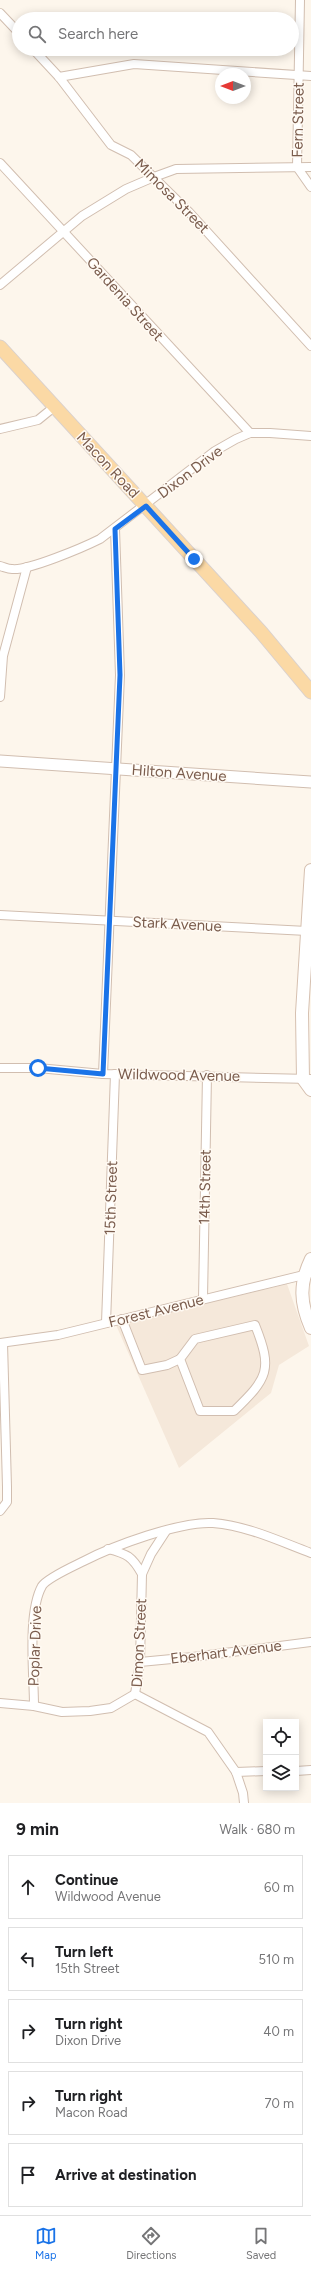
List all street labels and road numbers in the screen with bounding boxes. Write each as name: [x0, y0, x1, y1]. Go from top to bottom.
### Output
street label: Fern Street: [288, 82, 308, 158]
street label: Mimosa Street: [131, 155, 213, 237]
street label: Gardenia Street: [83, 253, 167, 345]
street label: Macon Road: [73, 428, 143, 502]
street label: Dixon Drive: [154, 442, 226, 502]
street label: Hilton Avenue: [131, 761, 227, 785]
street label: Stark Avenue: [132, 913, 222, 935]
street label: Wildwood Avenue: [118, 1065, 240, 1085]
street label: 14th Street: [195, 1149, 215, 1225]
street label: 15th Street: [101, 1160, 121, 1236]
street label: Forest Avenue: [107, 1291, 205, 1331]
street label: Dimon Street: [128, 1598, 150, 1688]
street label: Poplar Drive: [25, 1605, 45, 1687]
street label: Eberhart Avenue: [169, 1636, 283, 1668]

